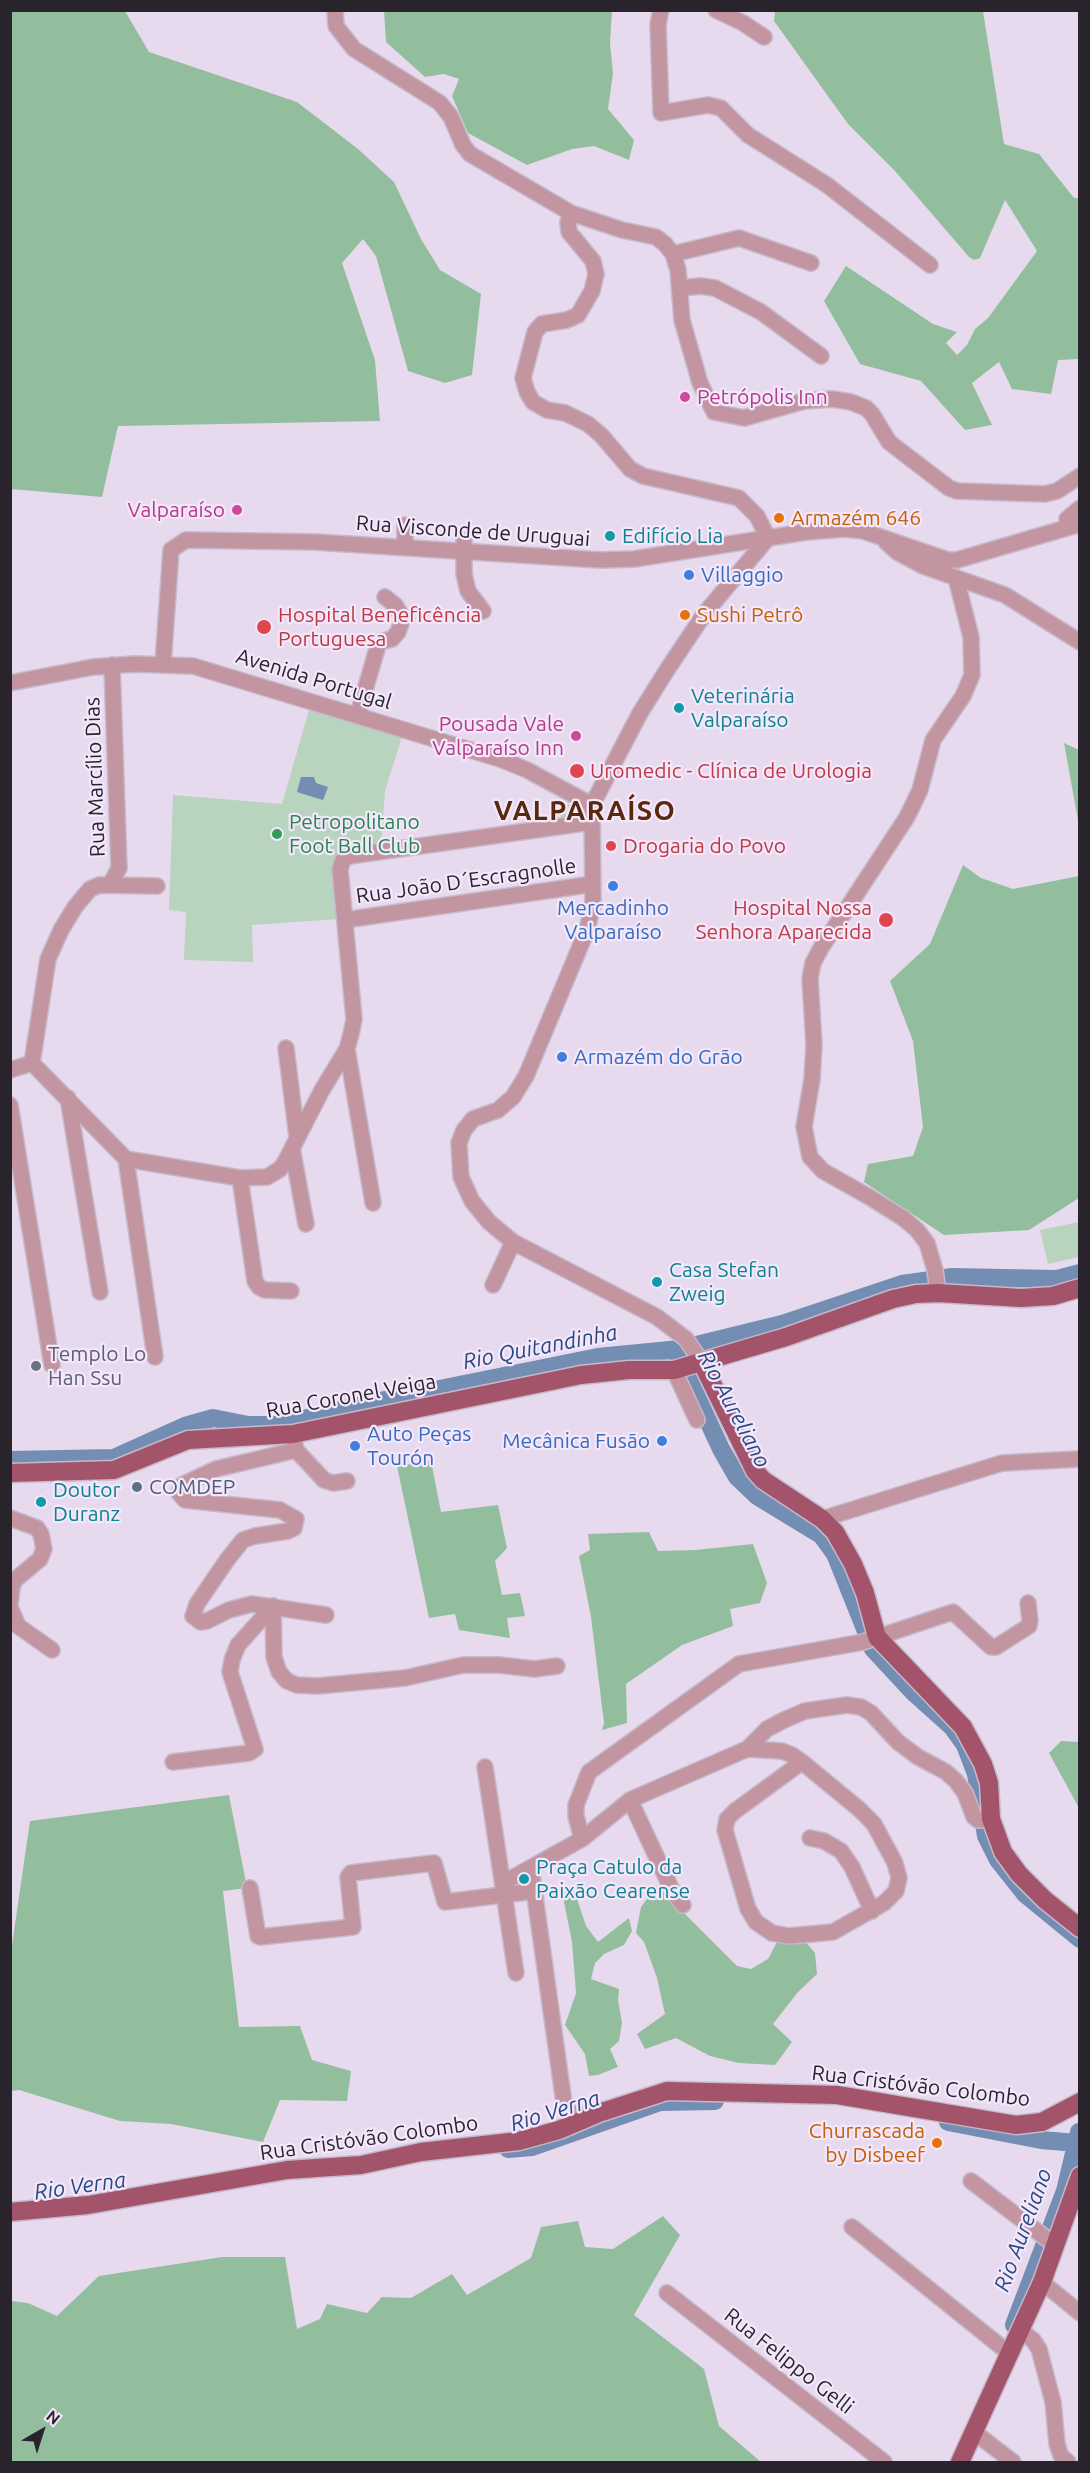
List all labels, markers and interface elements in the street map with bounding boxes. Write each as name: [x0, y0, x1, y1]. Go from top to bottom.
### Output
place label: Petrópolis Inn: [697, 384, 828, 410]
marker: Petrópolis Inn: [678, 390, 692, 404]
place label: Valparaíso: [127, 497, 225, 523]
marker: Valparaíso: [230, 503, 244, 517]
place label: Armazém 646: [791, 505, 921, 531]
street label: Rua Visconde de Uruguai: [355, 510, 591, 552]
marker: Armazém 646: [772, 511, 786, 525]
place label: Edifício Lia: [622, 523, 723, 549]
marker: Edifício Lia: [603, 529, 617, 543]
place label: Villaggio: [701, 562, 783, 588]
marker: Villaggio: [682, 568, 696, 582]
place label: Hospital Beneficência Portuguesa: [278, 602, 481, 652]
place label: Sushi Petrô: [697, 602, 803, 628]
marker: Sushi Petrô: [678, 608, 692, 622]
marker: Hospital Beneficência Portuguesa: [255, 618, 273, 636]
street label: Avenida Portugal: [233, 643, 395, 715]
place label: Veterinária Valparaíso: [691, 683, 795, 733]
street label: Rua Marcílio Dias: [80, 697, 110, 857]
marker: Veterinária Valparaíso: [672, 701, 686, 715]
place label: Pousada Vale Valparaíso Inn: [432, 711, 564, 761]
marker: Pousada Vale Valparaíso Inn: [569, 729, 583, 743]
place label: Uromedic - Clínica de Urologia: [590, 758, 872, 784]
marker: Uromedic - Clínica de Urologia: [568, 762, 586, 780]
district label: VALPARAÍSO: [494, 795, 676, 827]
place label: Petropolitano Foot Ball Club: [289, 809, 420, 859]
marker: Petropolitano Foot Ball Club: [270, 827, 284, 841]
place label: Drogaria do Povo: [623, 833, 786, 859]
marker: Drogaria do Povo: [604, 839, 618, 853]
street label: Rua João D´Escragnolle: [354, 853, 578, 909]
marker: Mercadinho Valparaíso: [606, 879, 620, 893]
place label: Mercadinho Valparaíso: [557, 895, 669, 945]
place label: Hospital Nossa Senhora Aparecida: [695, 895, 872, 945]
marker: Hospital Nossa Senhora Aparecida: [877, 911, 895, 929]
place label: Armazém do Grão: [574, 1044, 743, 1070]
marker: Armazém do Grão: [555, 1050, 569, 1064]
place label: Casa Stefan Zweig: [669, 1257, 779, 1307]
marker: Casa Stefan Zweig: [650, 1275, 664, 1289]
water label: Rio Quitandinha: [460, 1319, 620, 1375]
place label: Templo Lo Han Ssu: [48, 1341, 146, 1391]
water label: Rio Aureliano: [692, 1346, 776, 1472]
marker: Templo Lo Han Ssu: [29, 1359, 43, 1373]
street label: Rua Coronel Veiga: [264, 1369, 438, 1423]
place label: Auto Peças Tourón: [367, 1421, 471, 1471]
place label: Mecânica Fusão: [502, 1428, 650, 1454]
marker: Mecânica Fusão: [655, 1434, 669, 1448]
marker: Auto Peças Tourón: [348, 1439, 362, 1453]
place label: COMDEP: [149, 1474, 235, 1500]
place label: Doutor Duranz: [53, 1477, 121, 1527]
marker: COMDEP: [130, 1480, 144, 1494]
marker: Doutor Duranz: [34, 1495, 48, 1509]
place label: Praça Catulo da Paixão Cearense: [536, 1854, 690, 1904]
marker: Praça Catulo da Paixão Cearense: [517, 1872, 531, 1886]
street label: Rua Cristóvão Colombo: [810, 2060, 1032, 2112]
water label: Rio Verna: [507, 2085, 603, 2137]
street label: Rua Cristóvão Colombo: [258, 2110, 480, 2166]
place label: Churrascada by Disbeef: [809, 2118, 925, 2168]
marker: Churrascada by Disbeef: [930, 2136, 944, 2150]
water label: Rio Aureliano: [989, 2165, 1057, 2295]
water label: Rio Verna: [32, 2166, 128, 2206]
street label: Rua Felippo Gelli: [719, 2303, 859, 2419]
north arrow: [12, 2401, 72, 2461]
text: N: [43, 2406, 64, 2428]

